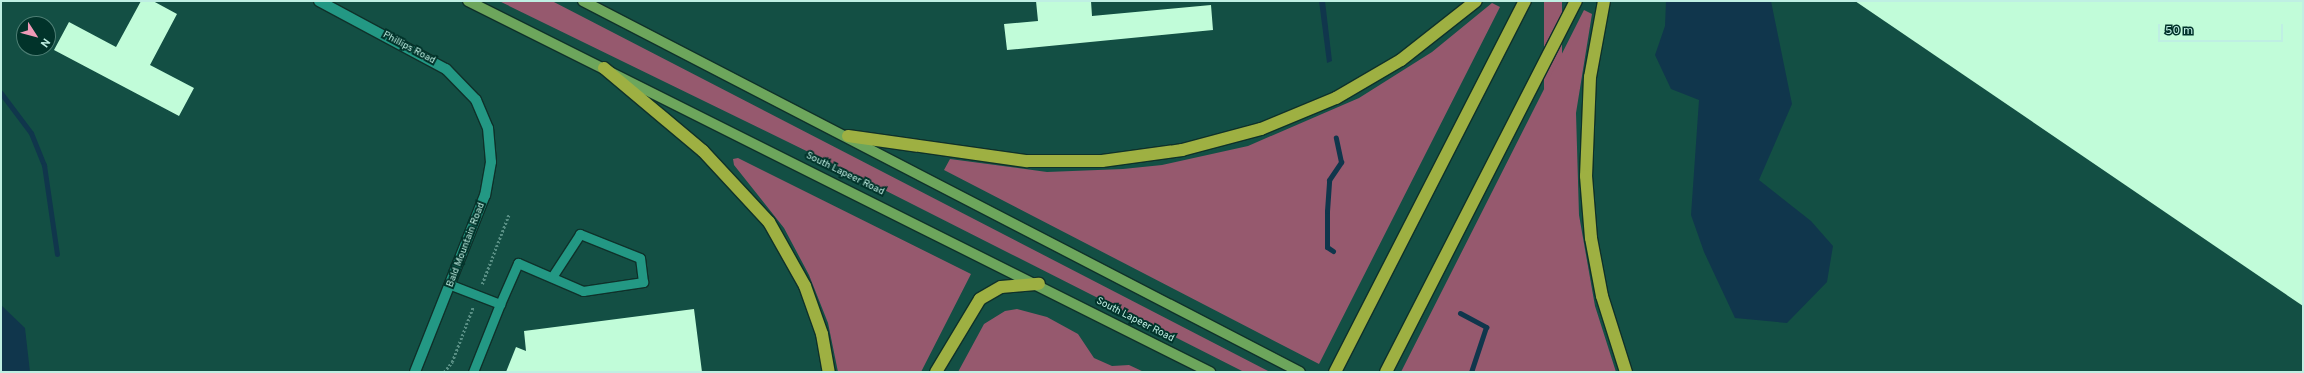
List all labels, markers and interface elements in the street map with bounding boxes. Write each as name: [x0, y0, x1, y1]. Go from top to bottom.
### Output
north arrow: [16, 16, 56, 56]
scale bar: [2160, 16, 2285, 42]
text: 50 m: [2165, 23, 2193, 39]
street label: Phillips Road: [381, 29, 437, 67]
text: N: [37, 35, 53, 50]
street label: South Lapeer Road: [804, 150, 886, 198]
street label: Bald Mountain Road: [444, 201, 488, 289]
street label: South Lapeer Road: [1094, 295, 1176, 345]

